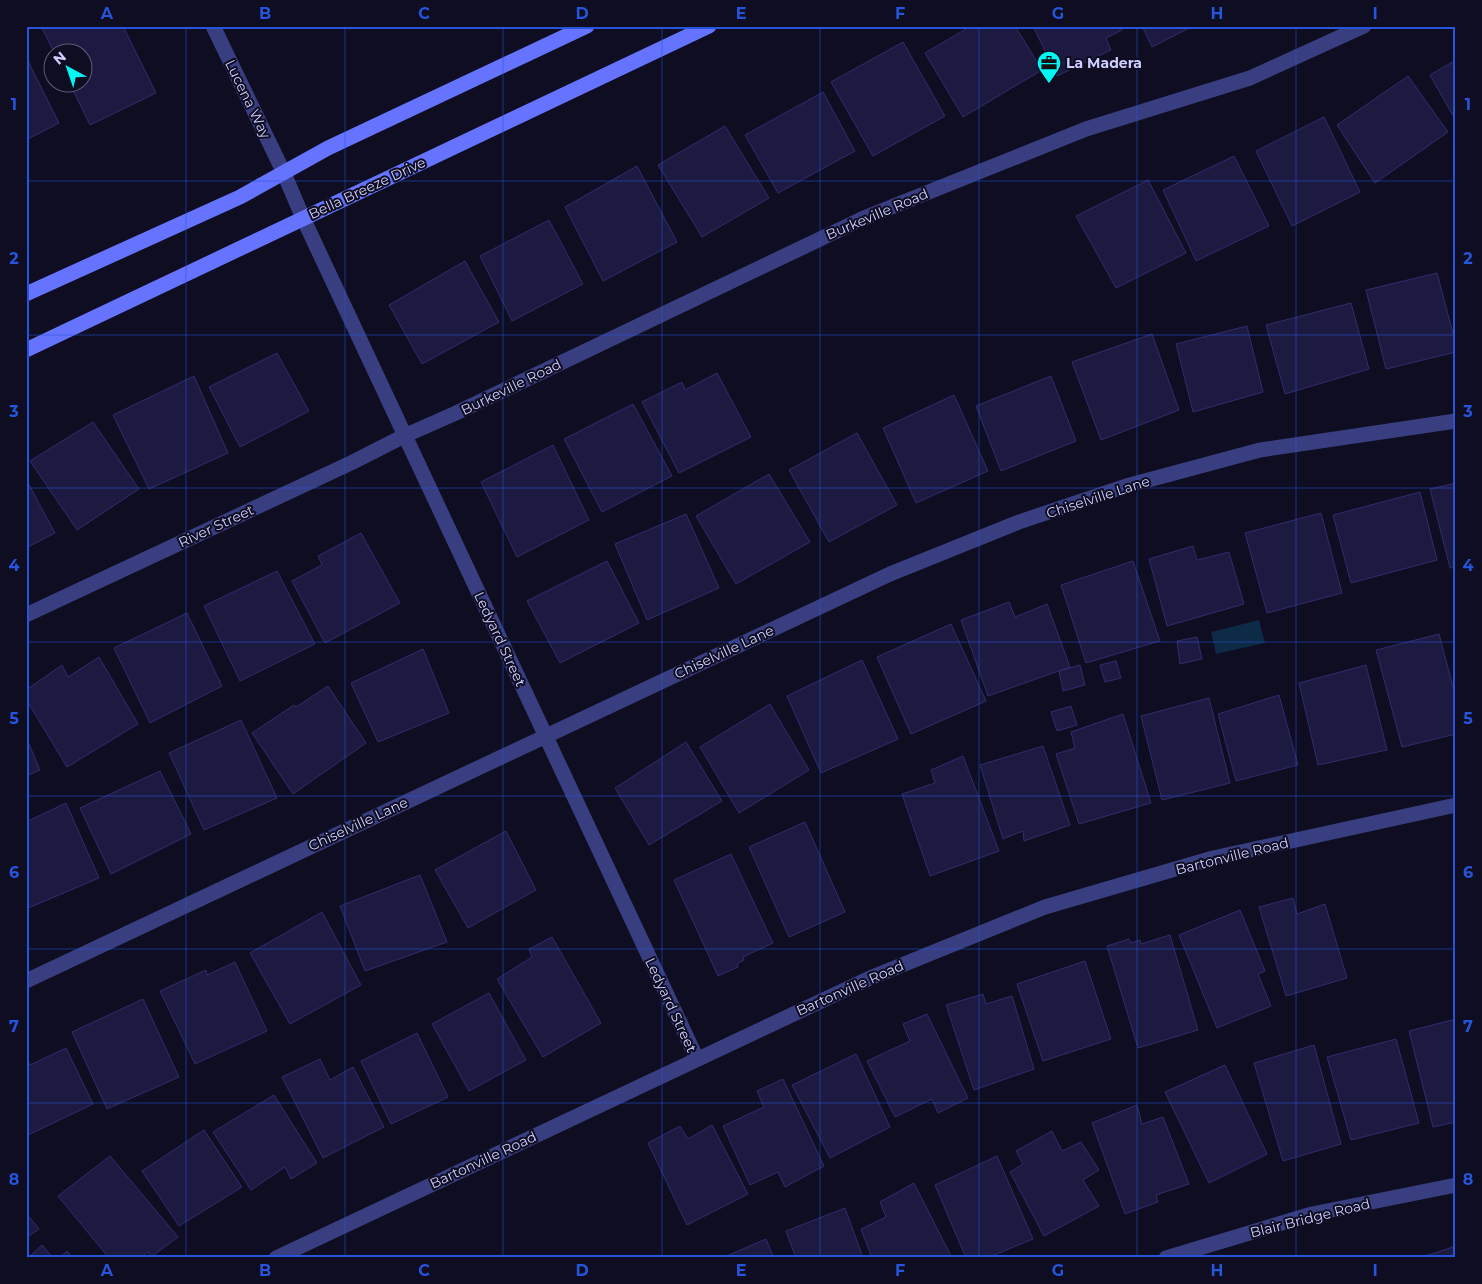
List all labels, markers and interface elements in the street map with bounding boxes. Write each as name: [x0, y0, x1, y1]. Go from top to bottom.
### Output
text: A: [100, 4, 114, 23]
text: B: [259, 4, 271, 23]
text: C: [418, 4, 430, 23]
text: D: [575, 4, 589, 23]
text: E: [736, 4, 746, 23]
text: F: [895, 4, 905, 23]
text: G: [1052, 4, 1064, 23]
text: H: [1211, 4, 1223, 23]
text: I: [1372, 4, 1378, 23]
north arrow: [42, 42, 92, 92]
text: N: [50, 48, 70, 69]
office icon: La Madera: [1036, 50, 1062, 84]
place label: La Madera: [1066, 54, 1142, 72]
street label: Lucena Way: [221, 57, 275, 142]
text: 1: [11, 95, 17, 114]
text: 1: [1465, 95, 1471, 114]
street label: Bella Breeze Drive: [306, 153, 428, 223]
street label: Burkeville Road: [823, 184, 931, 244]
text: 2: [9, 249, 19, 268]
text: 2: [1463, 249, 1473, 268]
street label: Burkeville Road: [458, 355, 564, 419]
text: 3: [8, 402, 19, 421]
text: 3: [1462, 402, 1473, 421]
street label: Chiselville Lane: [1044, 472, 1152, 522]
street label: River Street: [175, 501, 257, 551]
text: 4: [8, 556, 20, 575]
text: 4: [1462, 556, 1474, 575]
street label: Ledyard Street: [470, 589, 530, 690]
street label: Chiselville Lane: [671, 621, 777, 683]
text: 5: [9, 709, 19, 728]
text: 5: [1463, 709, 1473, 728]
street label: Chiselville Lane: [305, 793, 411, 855]
street label: Bartonville Road: [1174, 833, 1290, 879]
text: 6: [9, 863, 19, 882]
text: 6: [1463, 863, 1473, 882]
street label: Ledyard Street: [641, 955, 701, 1056]
street label: Bartonville Road: [793, 956, 907, 1020]
text: 7: [9, 1017, 19, 1036]
text: 7: [1463, 1017, 1473, 1036]
street label: Bartonville Road: [427, 1127, 539, 1193]
text: 8: [9, 1170, 19, 1189]
text: 8: [1463, 1170, 1473, 1189]
street label: Blair Bridge Road: [1248, 1194, 1372, 1242]
text: A: [100, 1261, 114, 1280]
text: B: [259, 1261, 271, 1280]
text: C: [418, 1261, 430, 1280]
text: D: [575, 1261, 589, 1280]
text: E: [736, 1261, 746, 1280]
text: F: [895, 1261, 905, 1280]
text: G: [1052, 1261, 1064, 1280]
text: H: [1211, 1261, 1223, 1280]
text: I: [1372, 1261, 1378, 1280]

